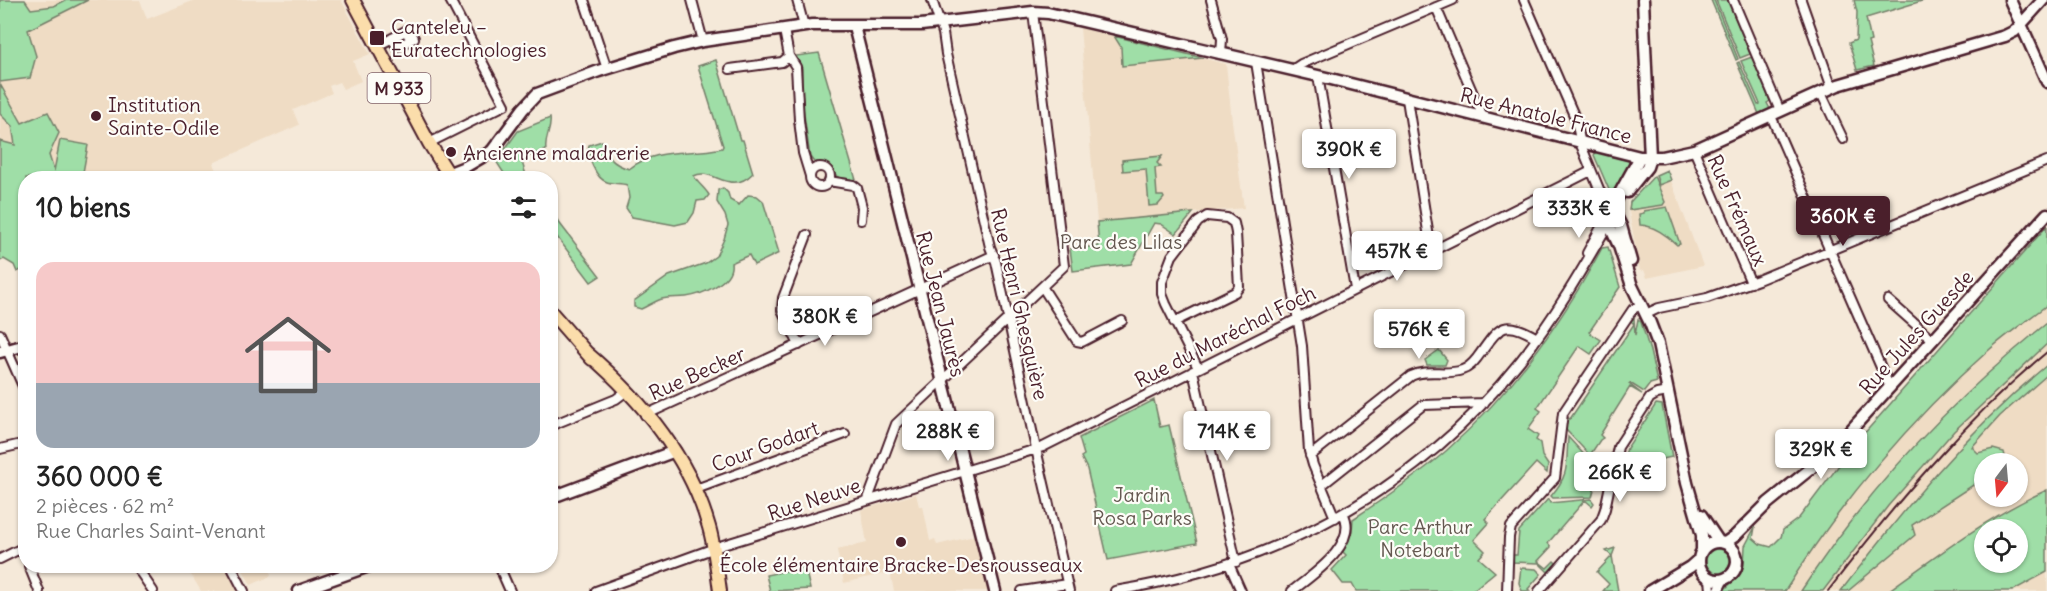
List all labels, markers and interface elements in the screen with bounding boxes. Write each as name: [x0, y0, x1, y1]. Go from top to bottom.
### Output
place label: Canteleu – Euratechnologies: [391, 14, 547, 62]
marker: Canteleu – Euratechnologies: [368, 29, 386, 47]
road number: M 933: [368, 73, 430, 103]
street label: Rue Anatole France: [1458, 82, 1634, 148]
place label: Institution Sainte-Odile: [108, 92, 219, 140]
marker: Institution Sainte-Odile: [89, 109, 103, 123]
pin: 390K €: [1300, 129, 1398, 180]
text: 390K €: [1316, 136, 1382, 161]
place label: Ancienne maladrerie: [463, 140, 650, 165]
marker: Ancienne maladrerie: [444, 145, 458, 159]
street label: Rue Frémaux: [1702, 151, 1774, 270]
pin: 333K €: [1530, 188, 1628, 239]
text: 10 biens: [36, 191, 131, 224]
icon: filters: [507, 191, 540, 224]
text: 333K €: [1547, 195, 1611, 220]
pin: 360K €: [1794, 196, 1892, 247]
text: 360K €: [1810, 203, 1876, 228]
street label: Rue Henri Ghesquière: [986, 206, 1054, 402]
street label: Rue Jean Jaurès: [911, 229, 971, 379]
park label: Parc des Lilas: [1060, 229, 1182, 254]
pin: 457K €: [1348, 231, 1446, 282]
text: 457K €: [1366, 238, 1428, 263]
street label: Rue Jules Guesde: [1854, 265, 1978, 399]
street label: Rue du Maréchal Foch: [1130, 280, 1320, 392]
pin: 380K €: [776, 296, 874, 347]
icon: home: [234, 301, 342, 409]
text: 380K €: [792, 303, 858, 328]
pin: 576K €: [1370, 309, 1468, 360]
text: 576K €: [1388, 316, 1450, 341]
street label: Rue Becker: [645, 341, 749, 405]
pin: 288K €: [899, 411, 997, 462]
pin: 714K €: [1178, 411, 1276, 462]
street label: Cour Godart: [708, 415, 822, 477]
text: 288K €: [916, 418, 980, 443]
text: 714K €: [1197, 418, 1257, 443]
pin: 329K €: [1772, 429, 1870, 480]
text: 329K €: [1789, 436, 1853, 461]
pin: 266K €: [1571, 452, 1669, 503]
north arrow: [1974, 453, 2028, 507]
map controls: [1974, 453, 2028, 573]
text: 266K €: [1588, 459, 1652, 484]
text: 360 000 €: [36, 460, 163, 493]
street label: Rue Neuve: [764, 472, 864, 526]
park label: Jardin Rosa Parks: [1092, 482, 1192, 530]
text: 2 pièces · 62 m²: [36, 493, 174, 518]
park label: Parc Arthur Notebart: [1368, 514, 1472, 562]
text: Rue Charles Saint-Venant: [36, 518, 265, 543]
button: locate: [1974, 519, 2028, 573]
marker: École élémentaire Bracke-Desrousseaux: [894, 535, 908, 549]
place label: École élémentaire Bracke-Desrousseaux: [720, 552, 1083, 577]

